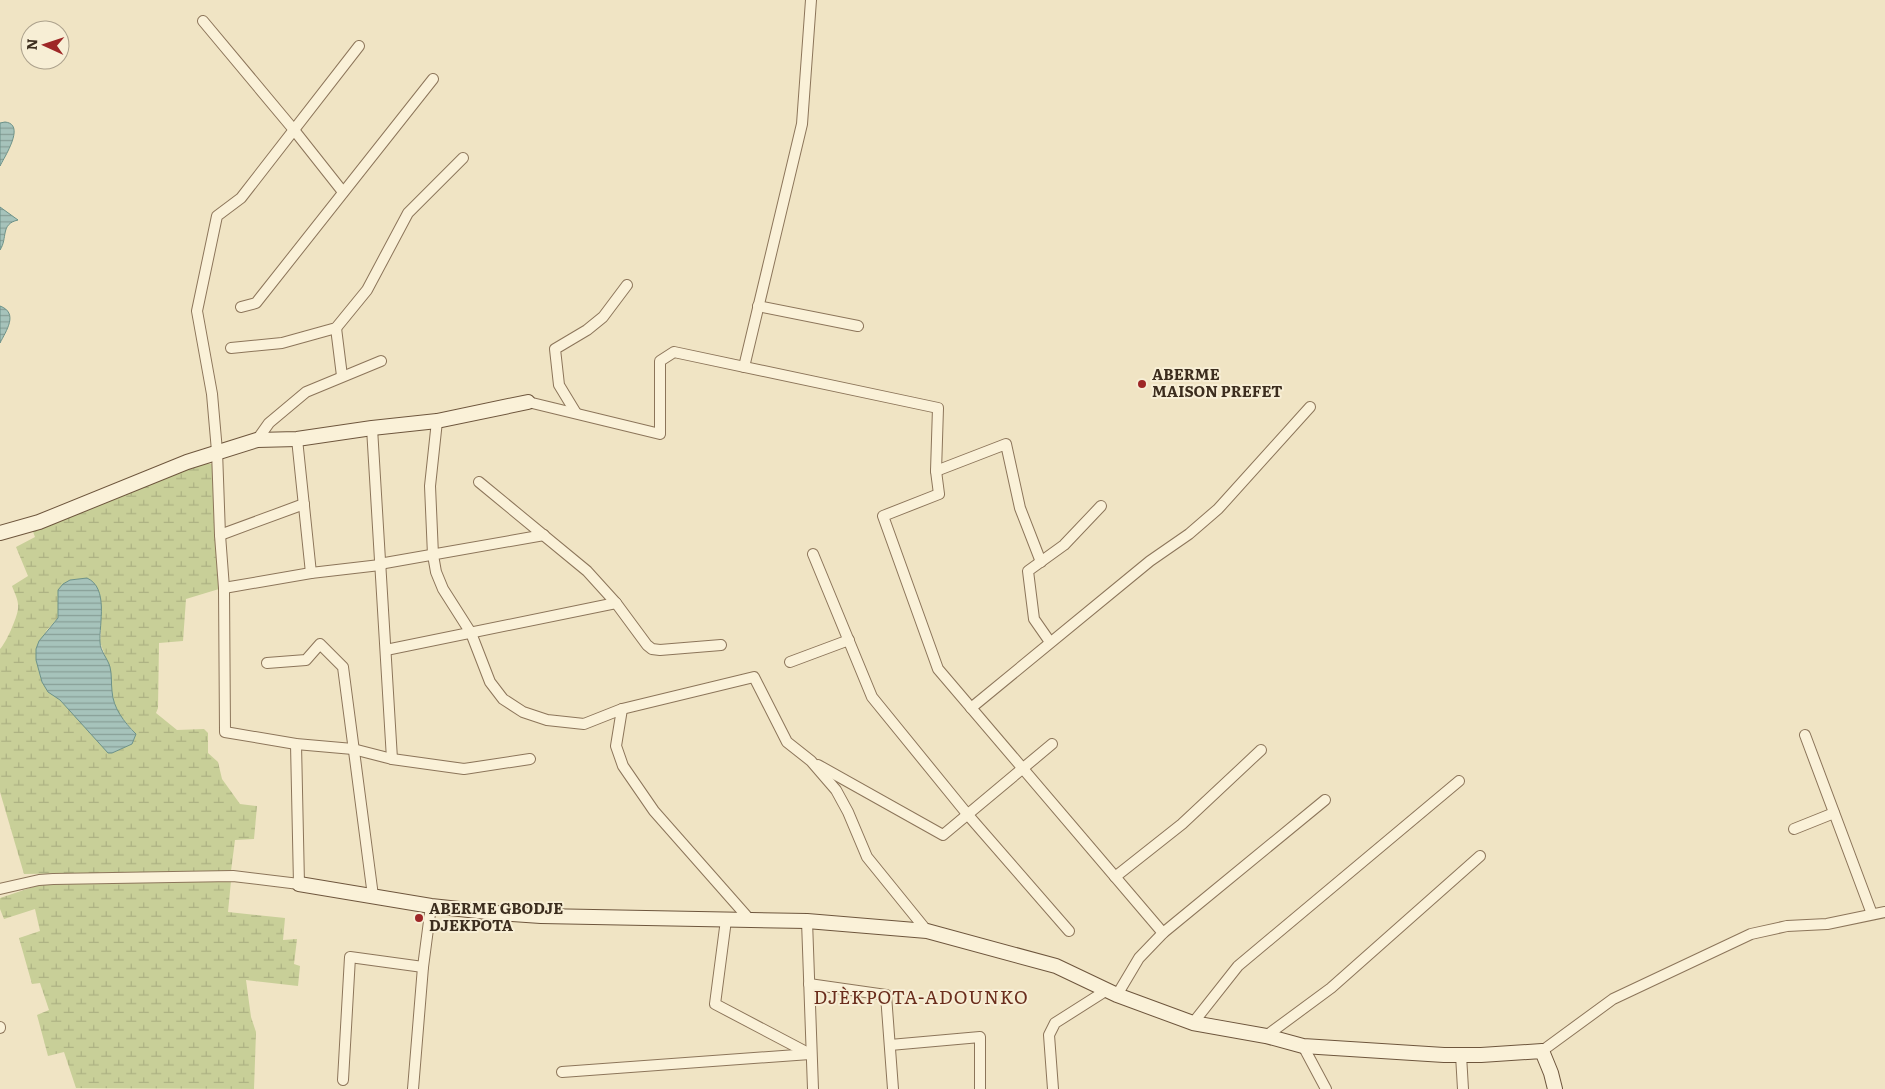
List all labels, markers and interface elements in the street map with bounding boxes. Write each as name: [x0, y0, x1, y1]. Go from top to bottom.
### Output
north arrow: [20, 20, 70, 70]
text: N: [21, 38, 41, 51]
place label: ABERME MAISON PREFET: [1152, 362, 1282, 402]
marker: ABERME MAISON PREFET: [1136, 378, 1148, 390]
place label: ABERME GBODJE DJEKPOTA: [429, 896, 563, 936]
marker: ABERME GBODJE DJEKPOTA: [413, 912, 425, 924]
district label: DJÈKPOTA-ADOUNKO: [813, 983, 1029, 1010]

